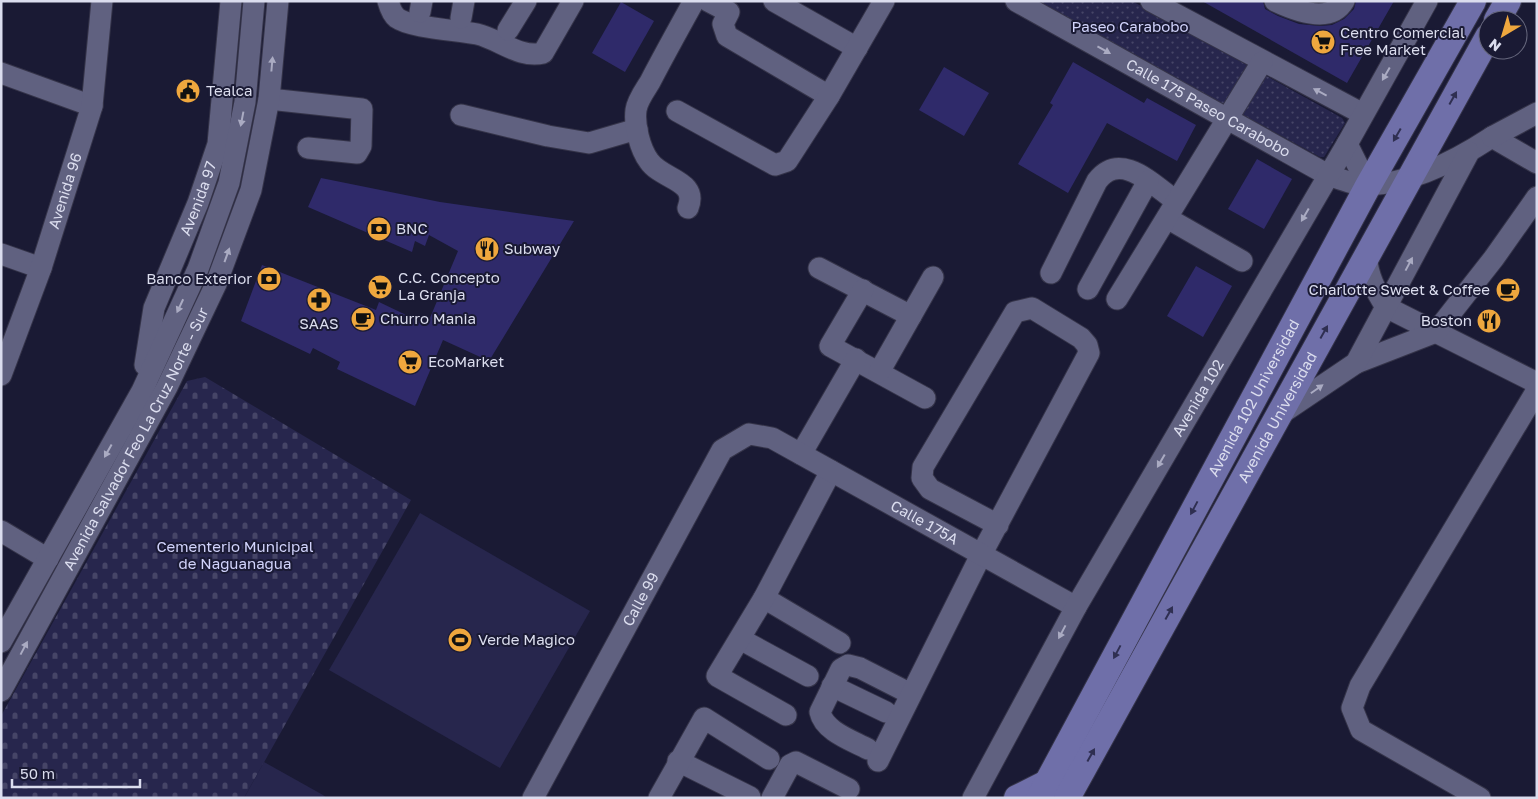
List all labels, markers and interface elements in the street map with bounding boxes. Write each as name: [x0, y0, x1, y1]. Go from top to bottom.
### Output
north arrow: [1478, 10, 1528, 60]
park label: Paseo Carabobo: [1072, 17, 1188, 35]
place label: Centro Comercial Free Market: [1340, 23, 1465, 58]
supermarket icon: Centro Comercial Free Market: [1310, 29, 1336, 55]
text: N: [1485, 36, 1504, 56]
one-way arrow: [1097, 46, 1112, 54]
street label: Calle 175 Paseo Carabobo: [1123, 54, 1294, 160]
one-way arrow: [268, 55, 276, 71]
one-way arrow: [1382, 68, 1391, 81]
public building icon: Tealca: [175, 78, 201, 104]
place label: Tealca: [206, 81, 252, 99]
one-way arrow: [1313, 88, 1327, 96]
one-way arrow: [1449, 92, 1458, 105]
one-way arrow: [238, 112, 246, 127]
one-way arrow: [1393, 127, 1401, 142]
street label: Avenida 96: [44, 150, 85, 231]
street label: Avenida 97: [175, 159, 219, 238]
one-way arrow: [1300, 208, 1309, 221]
bank icon: BNC: [366, 216, 392, 242]
place label: BNC: [396, 219, 428, 237]
restaurant icon: Subway: [474, 236, 500, 262]
place label: Subway: [504, 239, 561, 257]
one-way arrow: [223, 247, 231, 262]
one-way arrow: [1405, 257, 1413, 272]
bank icon: Banco Exterior: [256, 266, 282, 292]
place label: C.C. Concepto La Granja: [398, 268, 500, 303]
place label: Banco Exterior: [146, 269, 252, 287]
supermarket icon: C.C. Concepto La Granja: [367, 274, 393, 300]
cafe icon: Charlotte Sweet & Coffee: [1495, 277, 1521, 303]
place label: Charlotte Sweet & Coffee: [1308, 280, 1490, 298]
pharmacy icon: SAAS: [306, 287, 332, 313]
one-way arrow: [176, 299, 184, 313]
street label: Avenida Salvador Feo La Cruz Norte - Sur: [59, 304, 212, 573]
cafe icon: Churro Mania: [350, 306, 376, 332]
restaurant icon: Boston: [1476, 308, 1502, 334]
place label: Churro Mania: [380, 309, 476, 327]
place label: Boston: [1421, 311, 1472, 329]
place label: SAAS: [299, 314, 339, 332]
street label: Avenida 102 Universidad: [1204, 316, 1303, 479]
one-way arrow: [1319, 326, 1328, 339]
street label: Avenida Universidad: [1233, 348, 1320, 485]
supermarket icon: EcoMarket: [397, 349, 423, 375]
place label: EcoMarket: [428, 352, 504, 370]
street label: Avenida 102: [1168, 356, 1227, 439]
one-way arrow: [1310, 384, 1324, 394]
one-way arrow: [104, 444, 112, 459]
one-way arrow: [1157, 454, 1166, 468]
street label: Calle 175A: [888, 496, 962, 548]
one-way arrow: [1190, 502, 1199, 515]
park label: Cementerio Municipal de Naguanagua: [156, 537, 314, 572]
street label: Calle 99: [618, 569, 662, 629]
one-way arrow: [1165, 605, 1173, 620]
one-way arrow: [1058, 625, 1067, 639]
sports icon: Verde Magico: [447, 627, 473, 653]
place label: Verde Magico: [478, 630, 575, 648]
one-way arrow: [20, 641, 29, 655]
one-way arrow: [1113, 645, 1122, 658]
one-way arrow: [1087, 748, 1095, 762]
scale bar: [12, 756, 140, 788]
text: 50 m: [20, 764, 55, 782]

